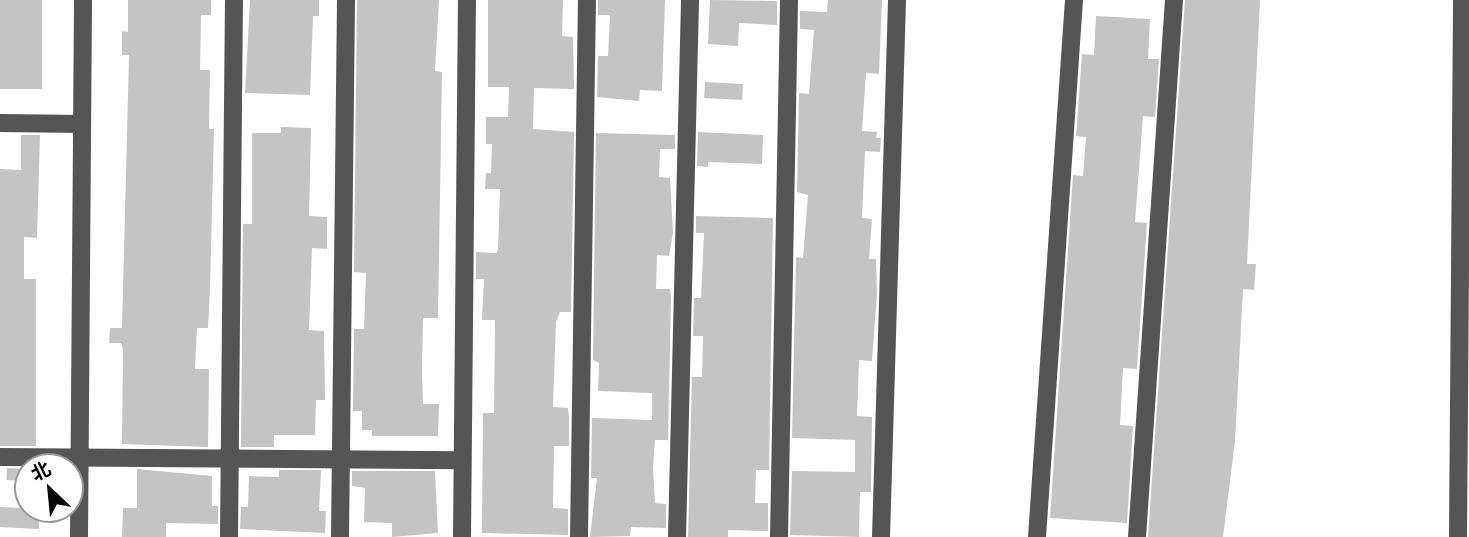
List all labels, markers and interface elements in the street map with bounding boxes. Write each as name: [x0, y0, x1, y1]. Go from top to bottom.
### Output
north arrow: [14, 453, 84, 523]
text: 北: [27, 457, 54, 485]

